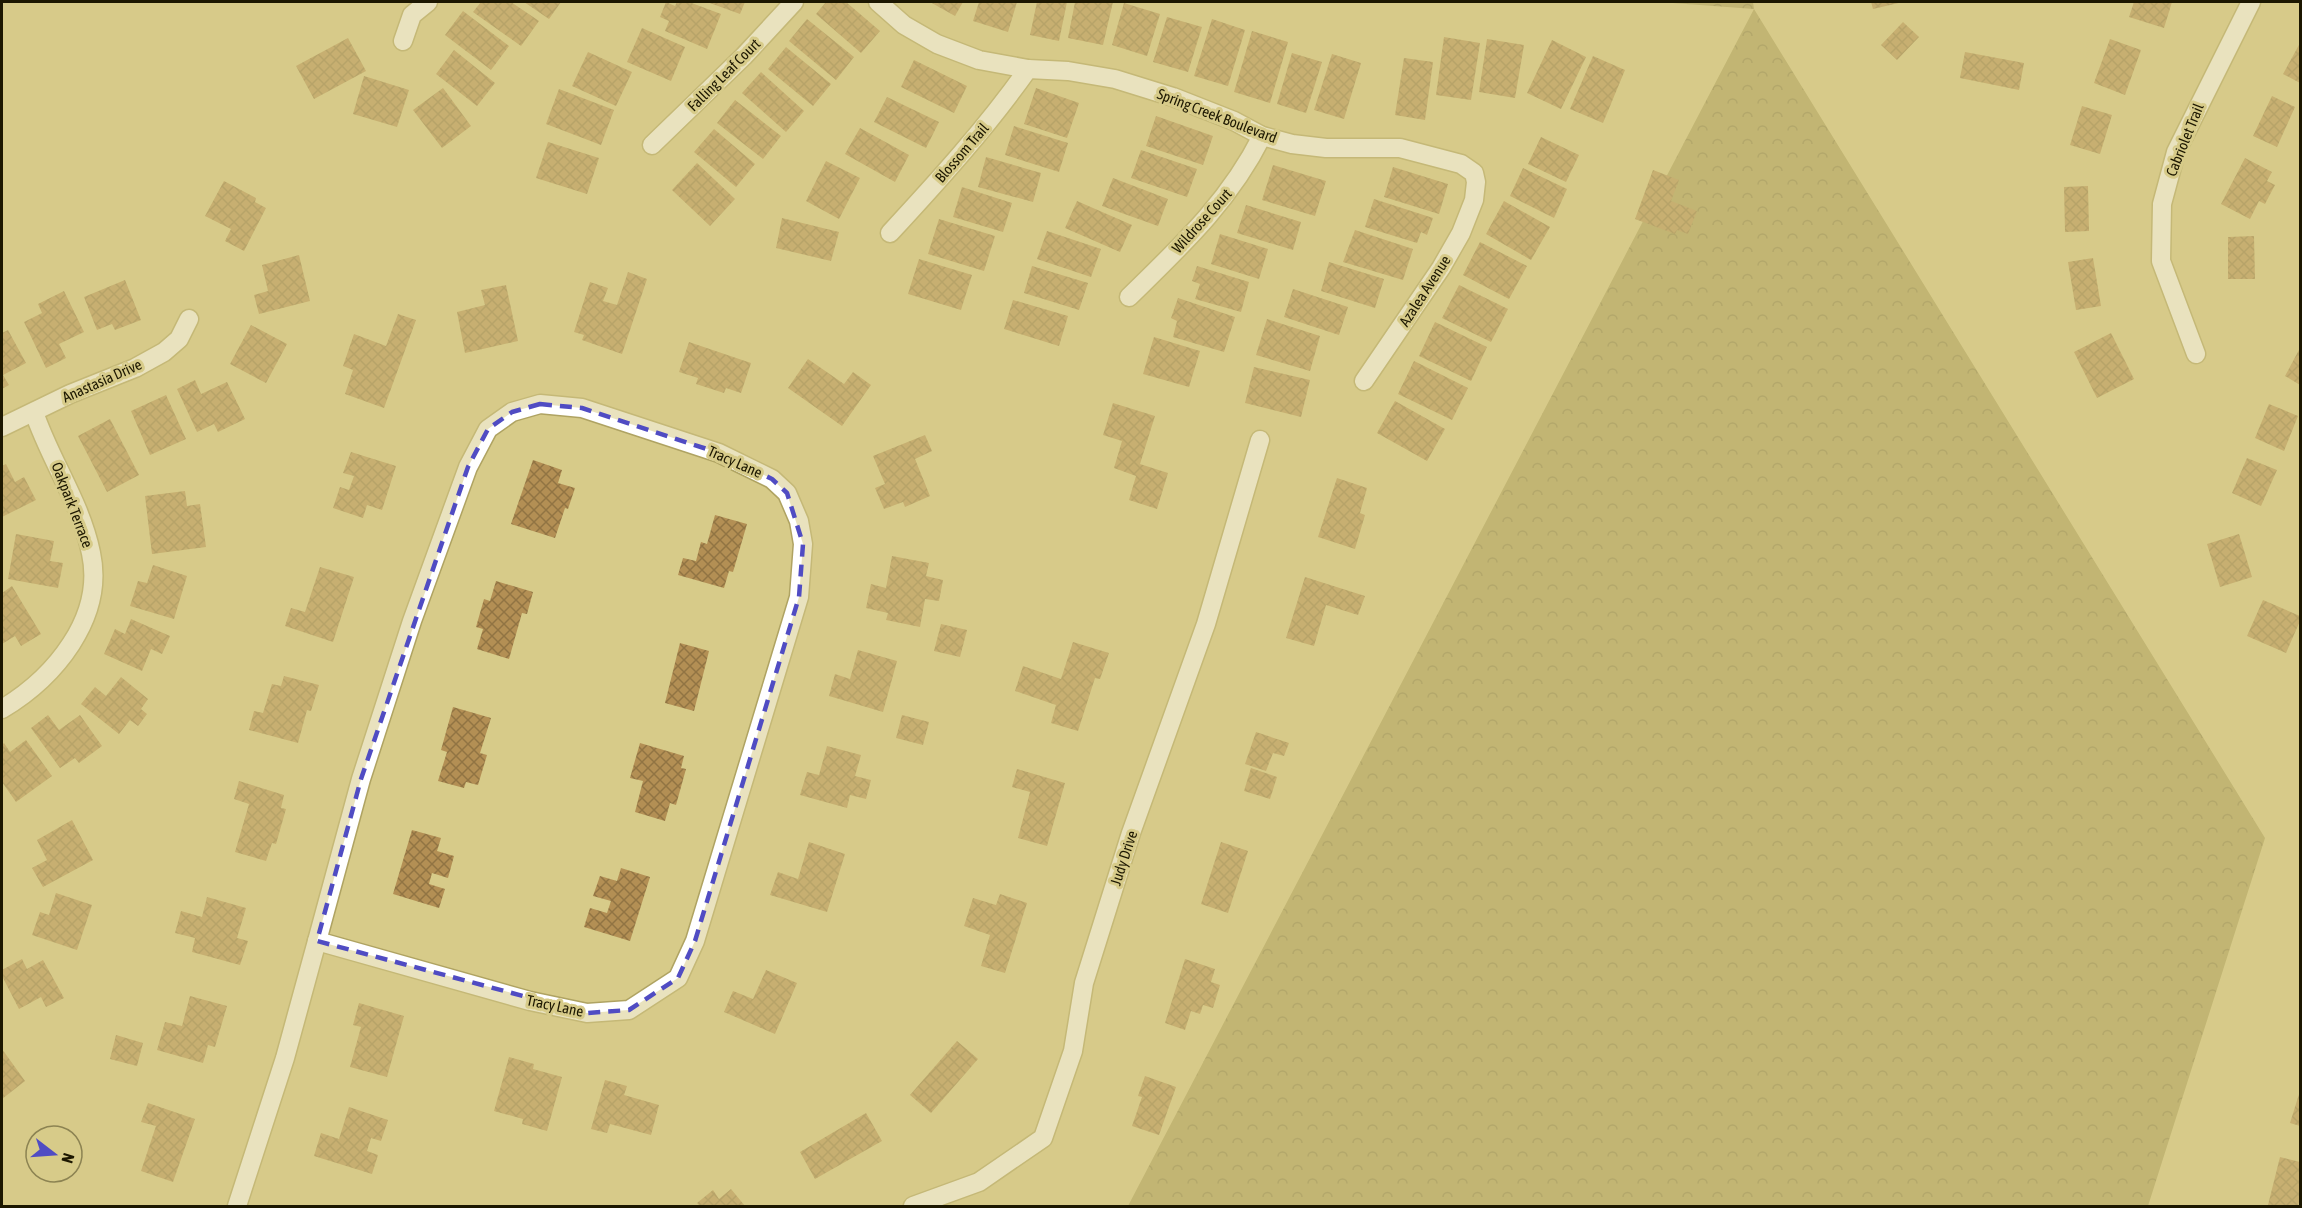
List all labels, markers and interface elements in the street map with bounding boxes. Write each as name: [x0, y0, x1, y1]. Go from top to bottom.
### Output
street label: Falling Leaf Court: [684, 35, 763, 114]
street label: Spring Creek Boulevard: [1155, 85, 1279, 146]
street label: Cabriolet Trail: [2162, 101, 2207, 179]
street label: Blossom Trail: [931, 120, 992, 186]
street label: Wildrose Court: [1168, 185, 1235, 256]
street label: Azalea Avenue: [1395, 252, 1454, 329]
street label: Anastasia Drive: [59, 355, 144, 406]
street label: Tracy Lane: [706, 442, 765, 481]
street label: Oakpark Terrace: [48, 460, 97, 550]
street label: Judy Drive: [1107, 828, 1140, 887]
street label: Tracy Lane: [525, 991, 585, 1020]
north arrow: [24, 1124, 84, 1184]
text: N: [58, 1151, 78, 1166]

